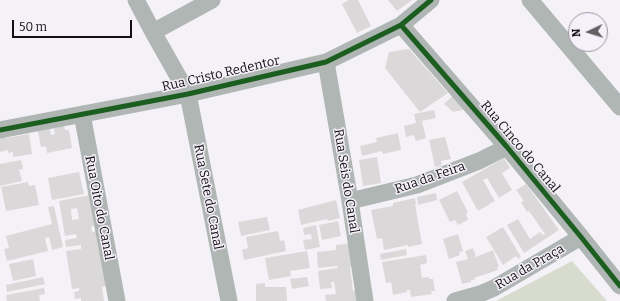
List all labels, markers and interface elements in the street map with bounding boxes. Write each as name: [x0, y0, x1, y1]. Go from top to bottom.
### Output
scale bar: [14, 12, 134, 38]
north arrow: [568, 12, 608, 52]
text: 50 m: [19, 20, 47, 34]
text: N: [570, 28, 583, 37]
street label: Rua Cristo Redentor: [161, 53, 281, 95]
street label: Rua Cinco do Canal: [477, 98, 563, 196]
street label: Rua Seis do Canal: [330, 128, 362, 234]
street label: Rua Sete do Canal: [190, 143, 226, 251]
street label: Rua Oito do Canal: [81, 154, 117, 262]
street label: Rua da Feira: [393, 159, 467, 197]
street label: Rua da Praça: [493, 241, 567, 293]

